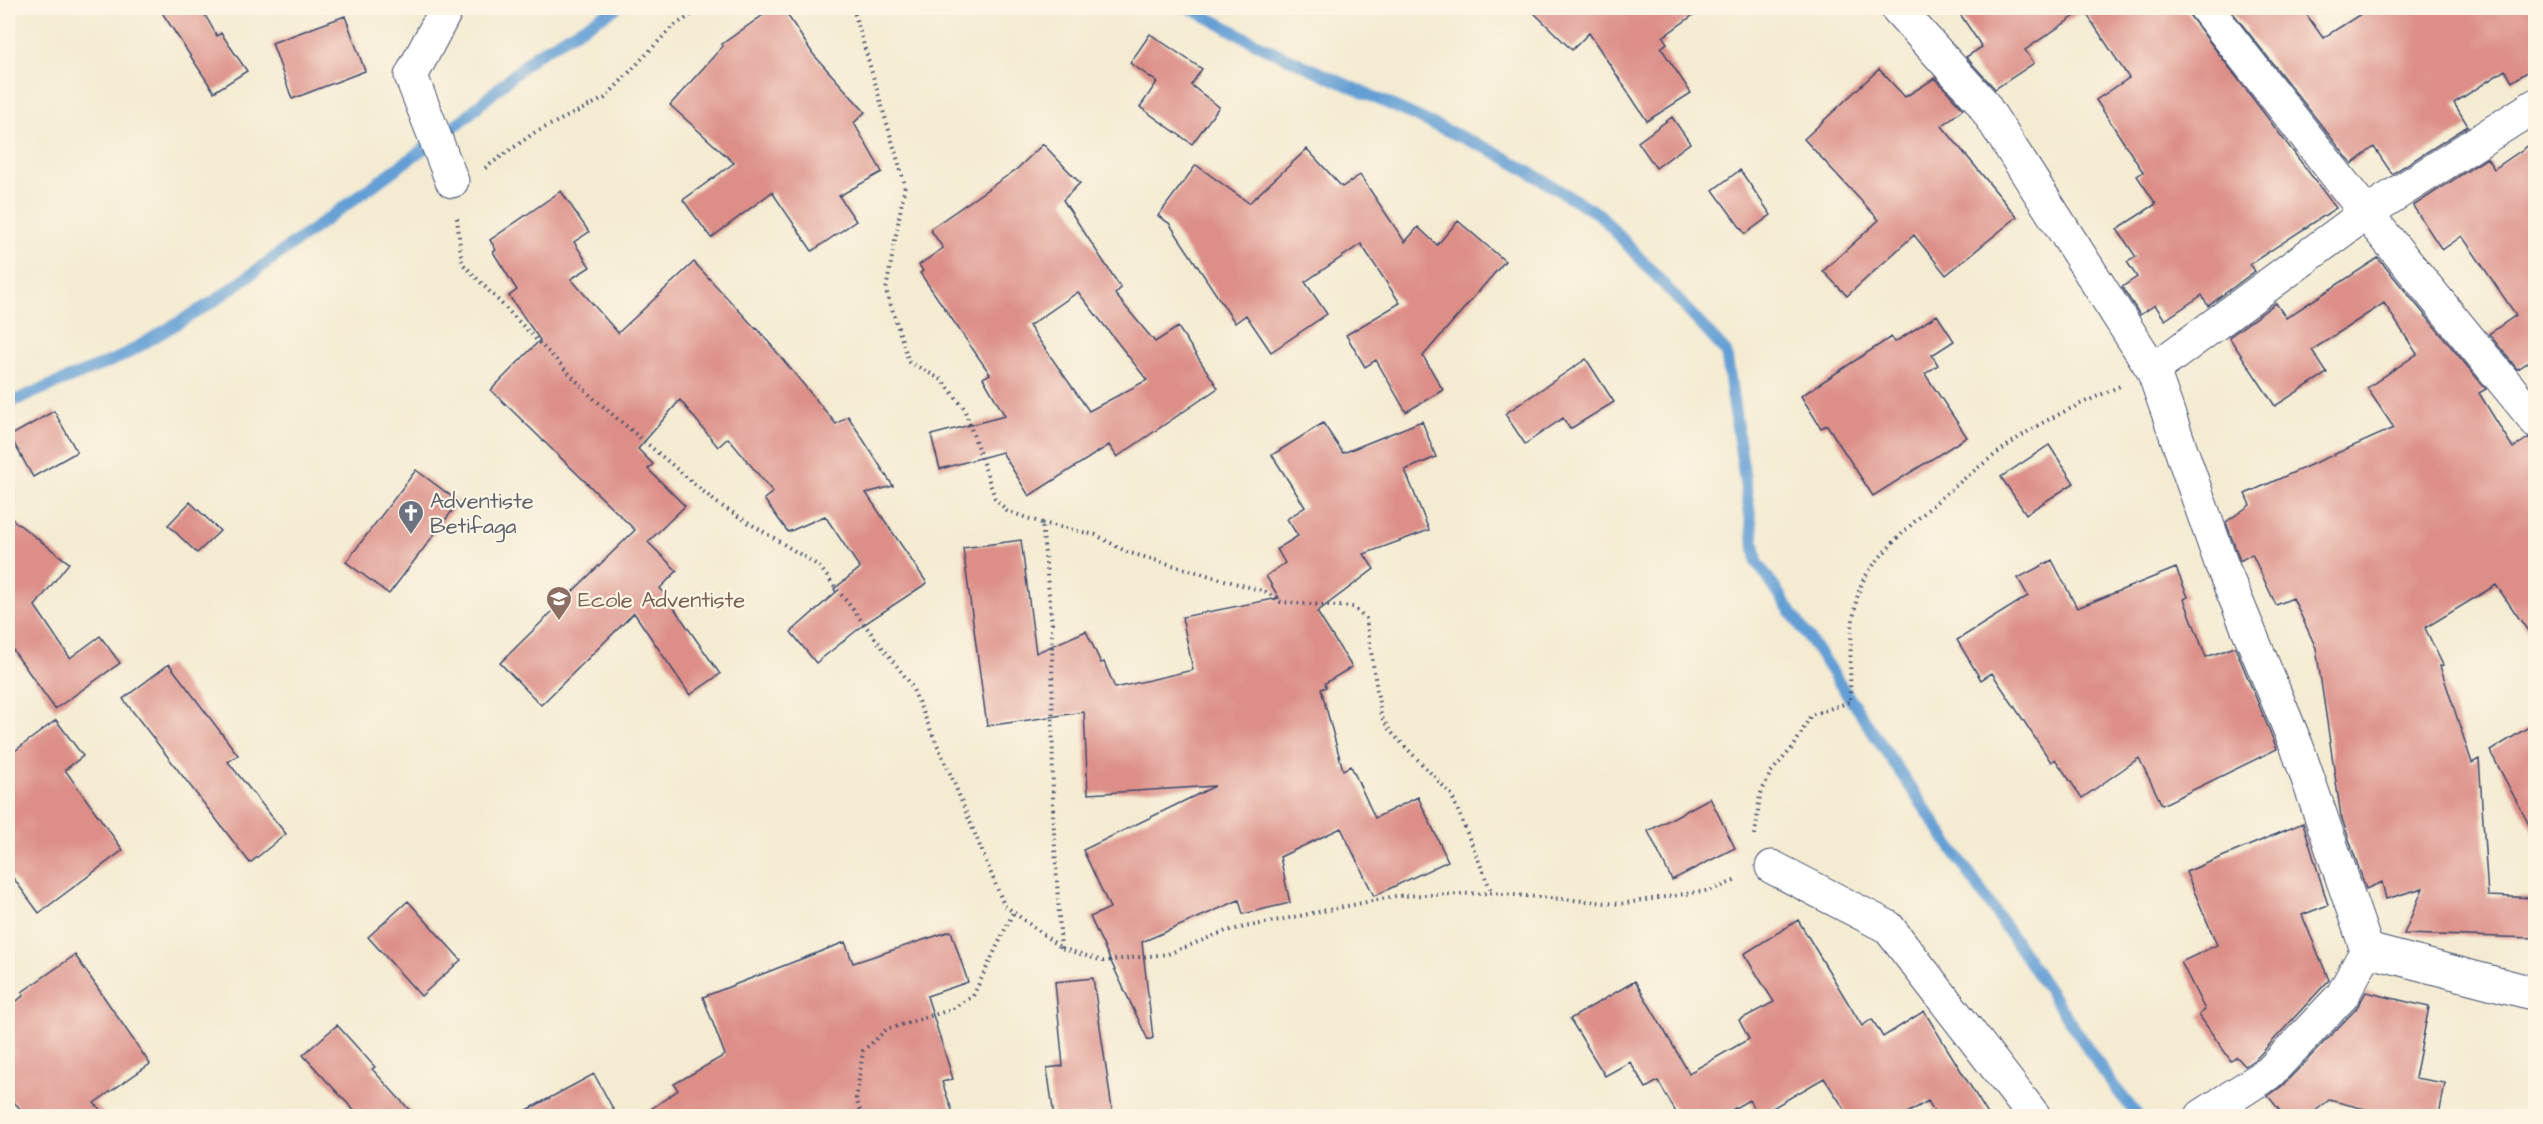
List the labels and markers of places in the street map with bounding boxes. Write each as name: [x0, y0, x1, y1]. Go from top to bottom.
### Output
place label: Adventiste Betifaga: [430, 486, 534, 543]
church icon: Adventiste Betifaga: [396, 498, 426, 536]
school or university icon: Ecole Adventiste: [544, 584, 574, 622]
place label: Ecole Adventiste: [578, 585, 745, 616]

